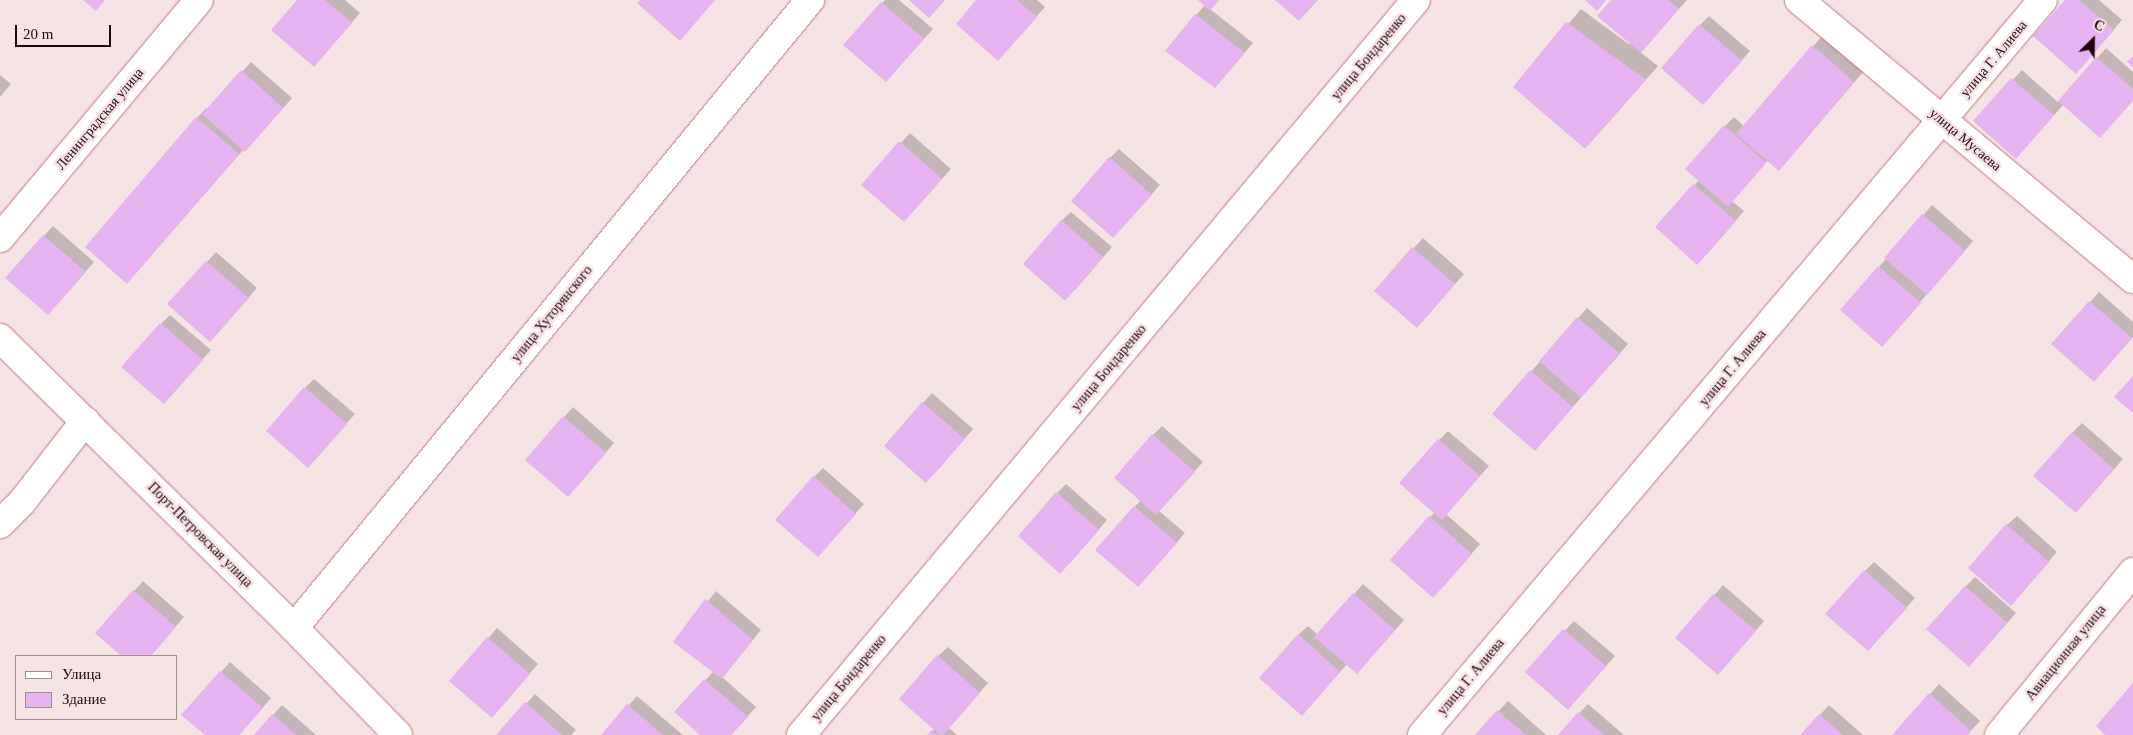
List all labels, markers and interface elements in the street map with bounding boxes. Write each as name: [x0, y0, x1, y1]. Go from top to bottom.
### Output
street label: улица Бондаренко: [1328, 10, 1410, 104]
scale bar: [18, 15, 114, 47]
north arrow: [2068, 15, 2118, 65]
street label: улица Г. Алиева: [1957, 17, 2031, 101]
text: С: [2091, 17, 2107, 35]
text: 20 m: [23, 26, 53, 42]
street label: Ленинградская улица: [53, 65, 147, 173]
street label: улица Мусаева: [1926, 105, 2004, 175]
street label: улица Хуторянского: [508, 262, 596, 366]
street label: улица Бондаренко: [1068, 321, 1150, 415]
street label: улица Г. Алиева: [1696, 326, 1770, 410]
street label: Порт-Петровская улица: [144, 479, 256, 591]
street label: Авиационная улица: [2022, 602, 2110, 704]
street label: улица Бондаренко: [808, 631, 890, 725]
street label: улица Г. Алиева: [1434, 635, 1508, 719]
legend: [15, 655, 178, 720]
text: Улица: [62, 666, 101, 682]
text: Здание: [62, 691, 106, 707]

